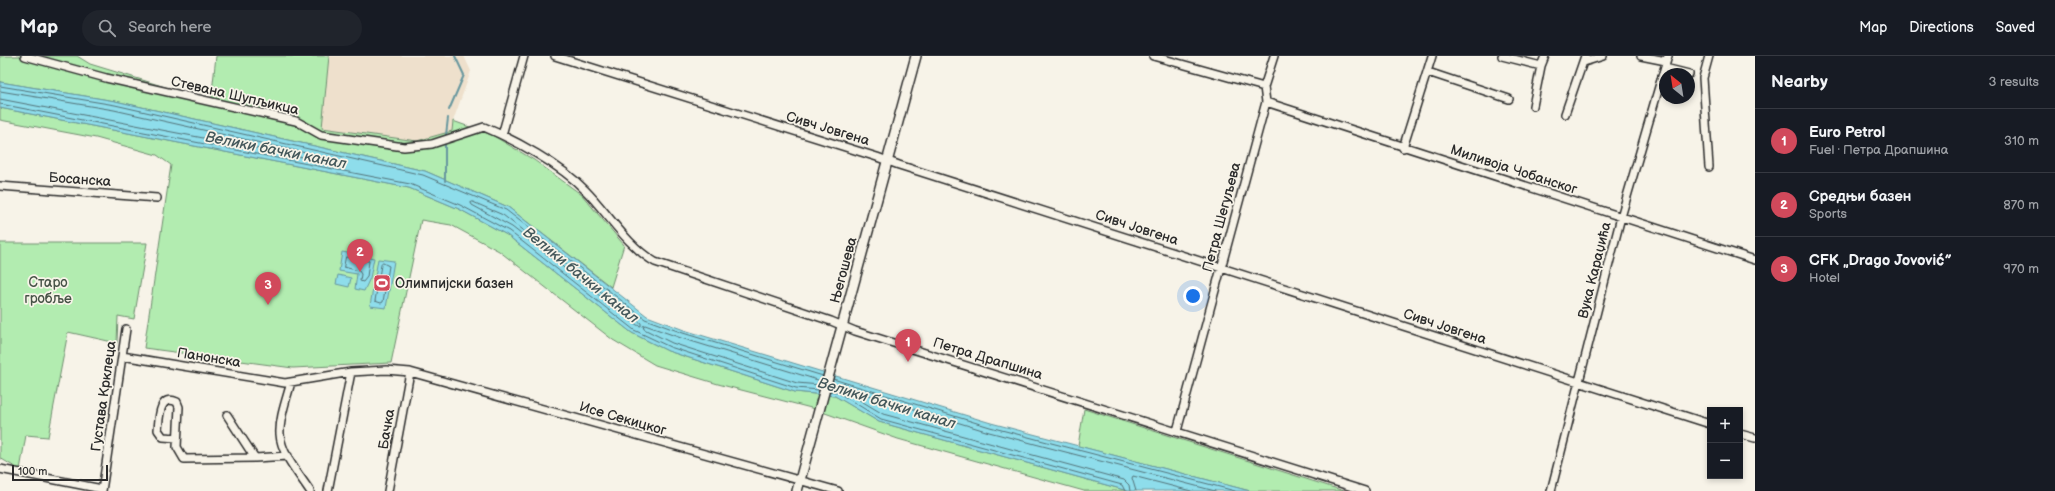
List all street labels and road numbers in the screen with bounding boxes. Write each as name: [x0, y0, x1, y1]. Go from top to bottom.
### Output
street label: Стевана Шупљикца: [169, 73, 301, 119]
street label: Сивч Јовгена: [784, 108, 872, 149]
street label: Миливоја Чобанског: [1448, 141, 1580, 198]
street label: Петра Шегуљева: [1199, 160, 1244, 274]
street label: Босанска: [48, 169, 112, 190]
street label: Сивч Јовгена: [1093, 206, 1181, 249]
street label: Вука Караџића: [1574, 219, 1615, 320]
street label: Његошева: [826, 234, 861, 305]
street label: Сивч Јовгена: [1401, 305, 1489, 348]
street label: Петра Драпшина: [931, 334, 1045, 383]
street label: Густава Крклеца: [87, 339, 120, 453]
street label: Панонска: [176, 344, 243, 371]
street label: Исе Секицког: [577, 398, 669, 439]
street label: Бачка: [375, 407, 399, 451]

